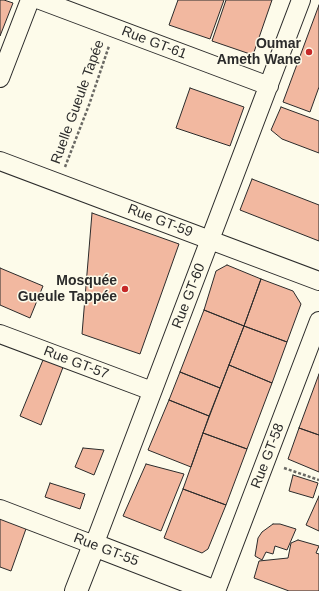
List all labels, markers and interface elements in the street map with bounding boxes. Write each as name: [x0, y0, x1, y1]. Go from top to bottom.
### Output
street label: Rue GT-61: [119, 23, 189, 63]
place label: Oumar Ameth Wane: [217, 36, 301, 68]
street label: Ruelle Gueule Tapée: [48, 38, 108, 166]
marker: Oumar Ameth Wane: [304, 47, 314, 57]
street label: Rue GT-59: [125, 201, 195, 241]
street label: Rue GT-60: [169, 261, 209, 331]
place label: Mosquée Gueule Tappée: [18, 273, 117, 306]
marker: Mosquée Gueule Tappée: [120, 284, 130, 294]
street label: Rue GT-57: [41, 343, 111, 383]
street label: Rue GT-58: [248, 421, 288, 491]
street label: Rue GT-55: [71, 530, 141, 570]

